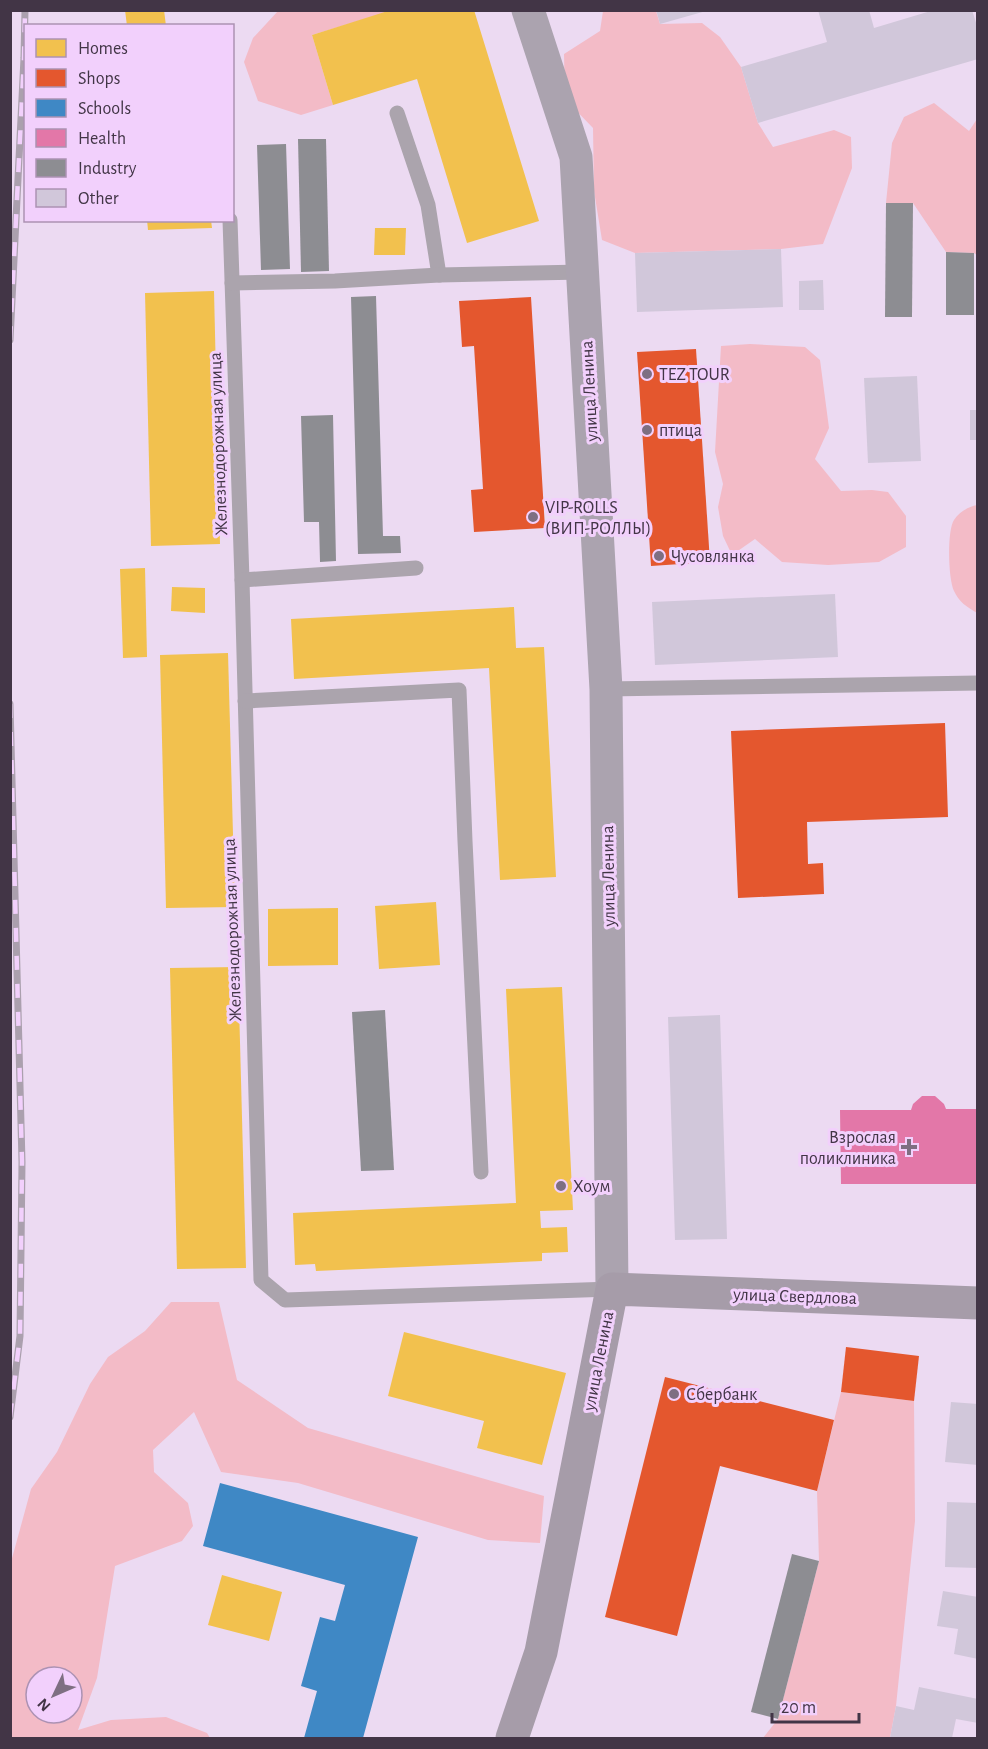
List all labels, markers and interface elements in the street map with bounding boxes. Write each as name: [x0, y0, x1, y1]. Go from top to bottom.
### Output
legend: [24, 24, 234, 222]
text: Homes: [78, 40, 128, 58]
text: Shops: [78, 70, 120, 88]
text: Schools: [78, 100, 131, 118]
text: Health: [78, 130, 126, 148]
text: Industry: [78, 160, 137, 178]
text: Other: [78, 190, 119, 208]
street label: улица Ленина: [578, 340, 602, 443]
street label: Железнодорожная улица: [207, 352, 231, 536]
place label: TEZ TOUR: [659, 366, 730, 384]
marker: TEZ TOUR: [640, 367, 654, 381]
place label: птица: [659, 422, 702, 440]
marker: птица: [640, 423, 654, 437]
place label: VIP-ROLLS (ВИП-РОЛЛЫ): [545, 499, 651, 538]
marker: VIP-ROLLS (ВИП-РОЛЛЫ): [526, 510, 540, 524]
place label: Чусовлянка: [671, 548, 755, 566]
marker: Чусовлянка: [652, 549, 666, 563]
street label: улица Ленина: [599, 825, 619, 928]
street label: Железнодорожная улица: [221, 838, 245, 1022]
place label: Взрослая поликлиника: [800, 1129, 896, 1168]
marker: Взрослая поликлиника: [900, 1138, 918, 1156]
place label: Хоум: [573, 1178, 611, 1196]
marker: Хоум: [554, 1179, 568, 1193]
street label: улица Свердлова: [732, 1286, 857, 1308]
street label: улица Ленина: [580, 1310, 617, 1414]
place label: Сбербанк: [686, 1385, 758, 1404]
marker: Сбербанк: [667, 1387, 681, 1401]
north arrow: [24, 1665, 84, 1725]
scale bar: [772, 1686, 859, 1724]
text: N: [34, 1695, 54, 1714]
text: 20 m: [781, 1699, 816, 1717]

